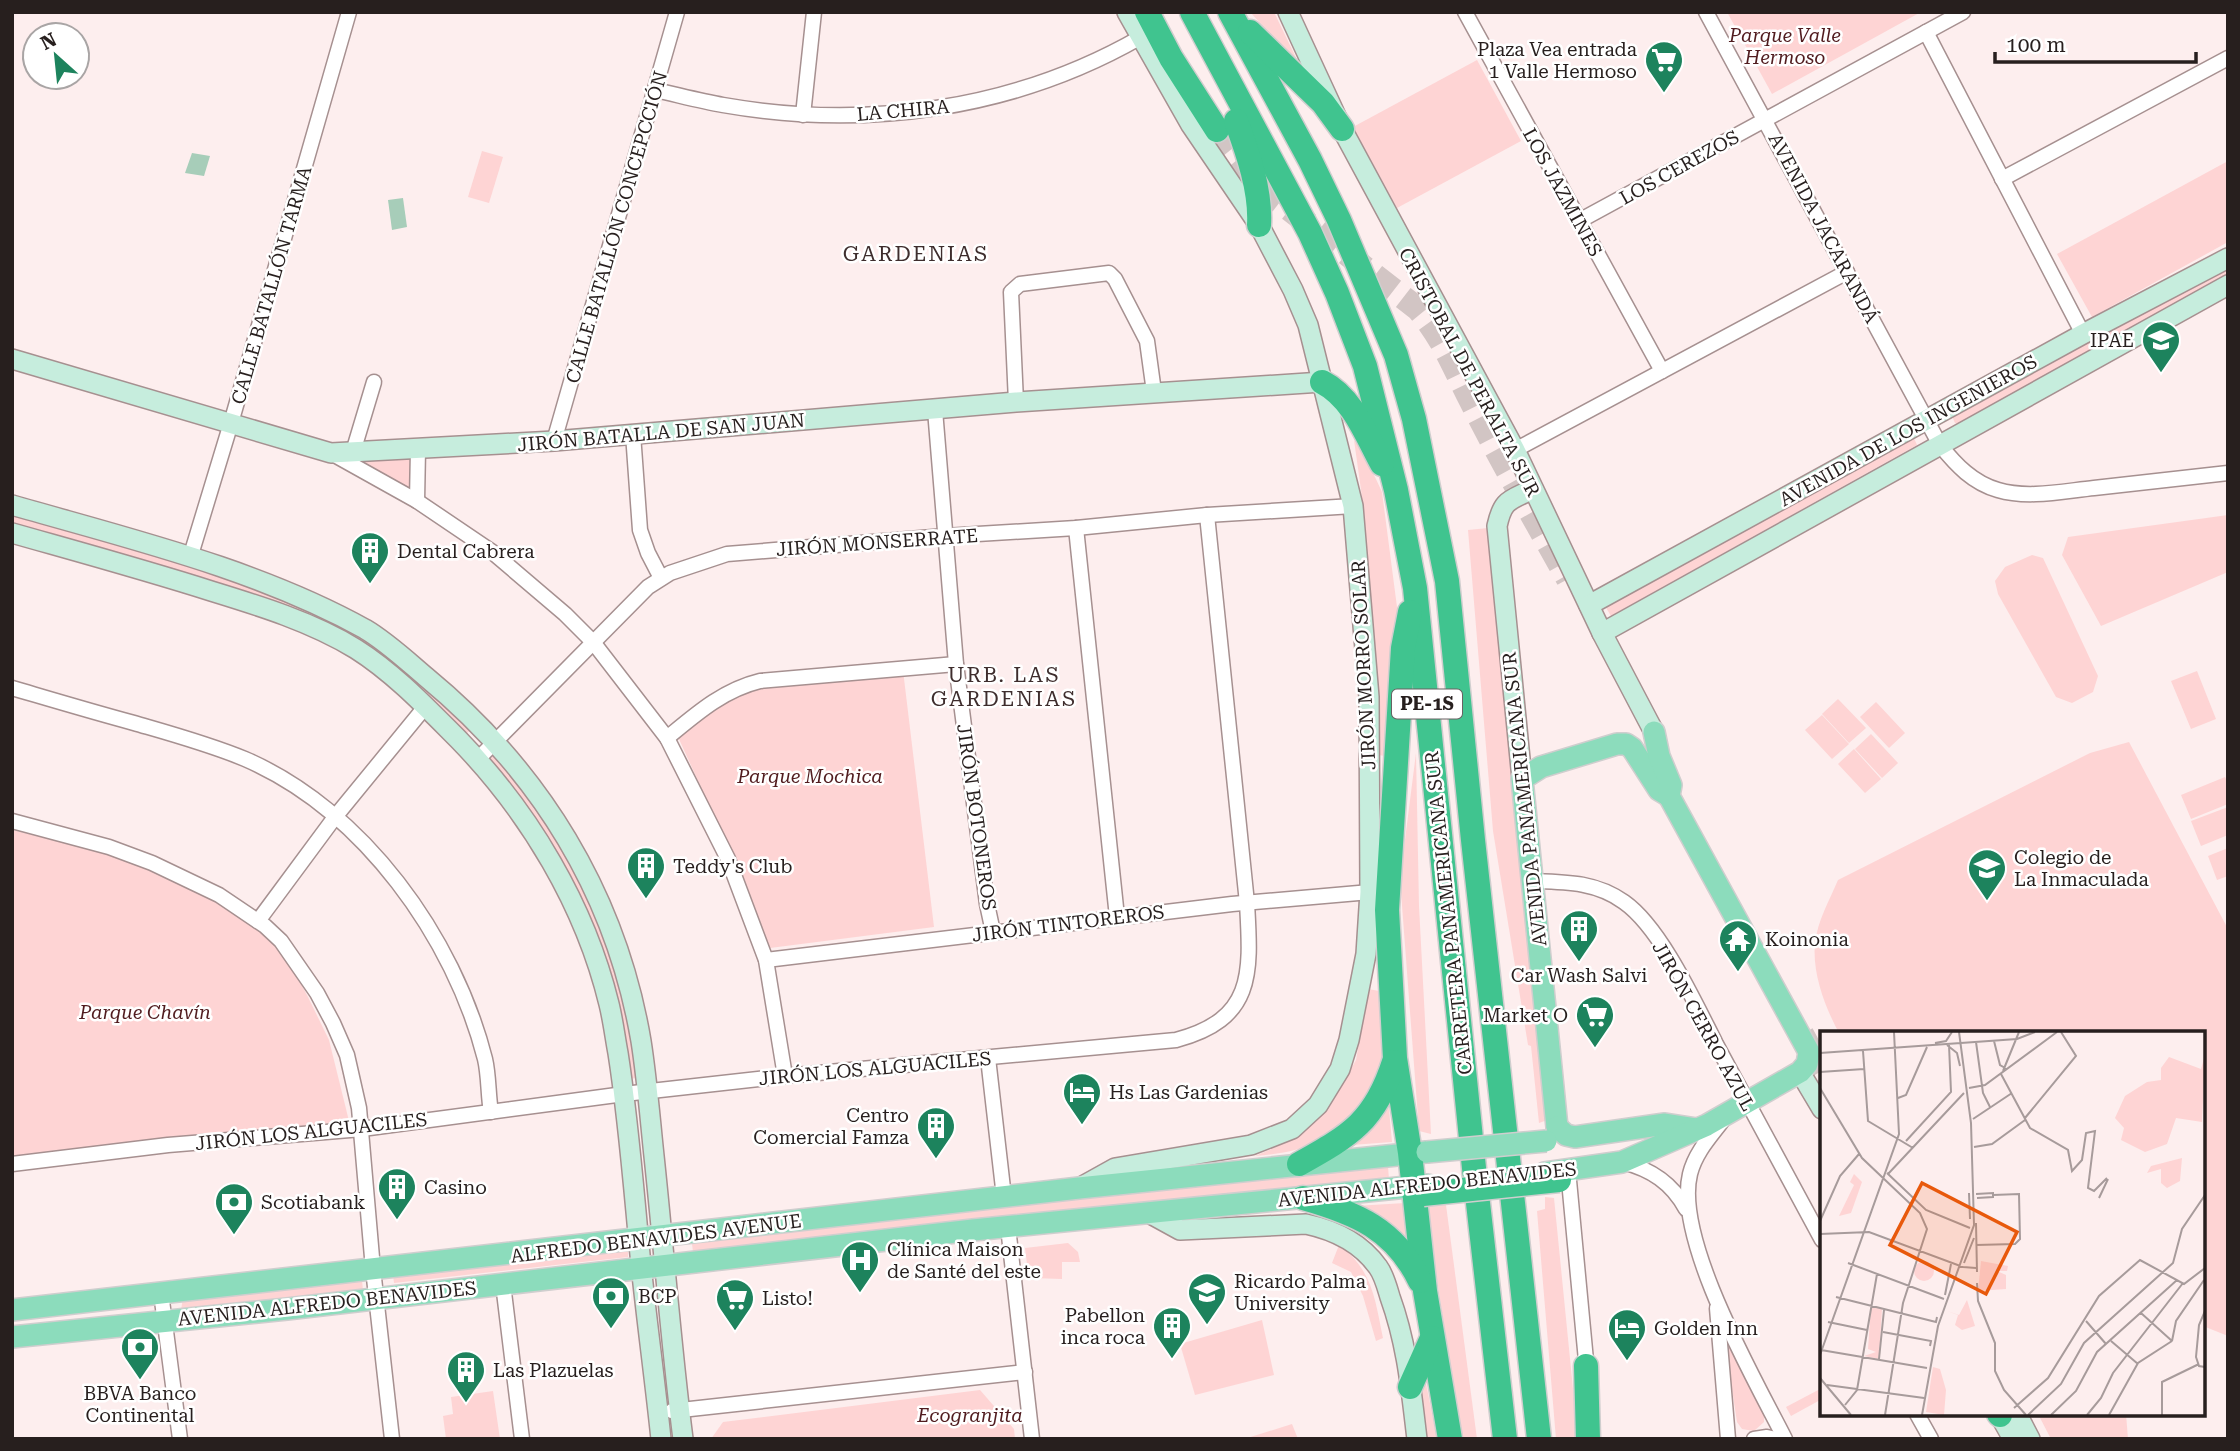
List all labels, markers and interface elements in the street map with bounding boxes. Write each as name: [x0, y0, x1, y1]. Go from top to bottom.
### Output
north arrow: [21, 21, 91, 91]
scale bar: [1995, 21, 2196, 65]
park label: Parque Valle Hermoso: [1728, 24, 1841, 69]
text: N: [37, 28, 61, 55]
text: 100 m: [2006, 33, 2066, 57]
place label: Plaza Vea entrada 1 Valle Hermoso: [1477, 38, 1638, 83]
supermarket icon: Plaza Vea entrada 1 Valle Hermoso: [1643, 39, 1685, 94]
street label: CALLE BATALLÓN CONCEPCCIÓN: [561, 68, 672, 386]
street label: LA CHIRA: [856, 95, 951, 126]
street label: LOS JAZMINES: [1518, 124, 1607, 260]
street label: LOS CEREZOS: [1616, 125, 1743, 210]
street label: AVENIDA JACARANDÁ: [1764, 129, 1884, 328]
street label: CALLE BATALLÓN TARMA: [226, 163, 317, 407]
district label: GARDENIAS: [843, 242, 989, 266]
street label: CRISTOBAL DE PERALTA SUR: [1394, 244, 1545, 501]
school or university icon: IPAE: [2140, 319, 2182, 374]
place label: IPAE: [2090, 329, 2134, 352]
street label: AVENIDA DE LOS INGENIEROS: [1775, 350, 2041, 511]
street label: JIRÓN BATALLA DE SAN JUAN: [516, 408, 806, 457]
street label: JIRÓN MONSERRATE: [775, 524, 979, 561]
building icon: Dental Cabrera: [349, 530, 391, 585]
place label: Dental Cabrera: [397, 540, 535, 563]
street label: JIRÓN MORRO SOLAR: [1347, 559, 1380, 771]
street label: AVENIDA PANAMERICANA SUR: [1498, 651, 1551, 947]
district label: URB. LAS GARDENIAS: [931, 663, 1077, 711]
road number: PE-1S: [1392, 690, 1462, 718]
street label: JIRÓN BOTONEROS: [952, 722, 1001, 912]
street label: CARRETERA PANAMERICANA SUR: [1420, 750, 1477, 1076]
park label: Parque Mochica: [736, 765, 883, 788]
building icon: Teddy's Club: [625, 845, 667, 900]
place label: Colegio de La Inmaculada: [2014, 846, 2150, 891]
school or university icon: Colegio de La Inmaculada: [1966, 847, 2008, 902]
place label: Teddy's Club: [673, 855, 792, 878]
street label: JIRÓN TINTOREROS: [970, 900, 1166, 947]
building icon: Car Wash Salvi: [1558, 908, 1600, 963]
temple icon: Koinonia: [1717, 918, 1759, 973]
place label: Koinonia: [1765, 928, 1849, 951]
street label: JIRÓN CERRO AZUL: [1647, 937, 1760, 1115]
place label: Car Wash Salvi: [1511, 964, 1647, 987]
supermarket icon: Market O: [1574, 994, 1616, 1049]
park label: Parque Chavín: [78, 1001, 211, 1024]
place label: Market O: [1483, 1004, 1568, 1027]
inset map: [1820, 1031, 2205, 1416]
street label: JIRÓN LOS ALGUACILES: [758, 1047, 992, 1090]
hotel icon: Hs Las Gardenias: [1061, 1071, 1103, 1126]
place label: Hs Las Gardenias: [1109, 1081, 1268, 1104]
place label: Centro Comercial Famza: [753, 1104, 910, 1149]
building icon: Centro Comercial Famza: [915, 1105, 957, 1160]
street label: JIRÓN LOS ALGUACILES: [194, 1108, 428, 1155]
street label: AVENIDA ALFREDO BENAVIDES: [1277, 1157, 1577, 1212]
building icon: Casino: [376, 1166, 418, 1221]
place label: Casino: [424, 1176, 487, 1199]
bank icon: Scotiabank: [213, 1181, 255, 1236]
place label: Scotiabank: [261, 1191, 365, 1214]
street label: ALFREDO BENAVIDES AVENUE: [509, 1209, 803, 1268]
place label: Clínica Maison de Santé del este: [887, 1238, 1041, 1283]
hospital icon: Clínica Maison de Santé del este: [839, 1239, 881, 1294]
place label: Ricardo Palma University: [1234, 1270, 1367, 1315]
school or university icon: Ricardo Palma University: [1186, 1271, 1228, 1326]
bank icon: BCP: [590, 1275, 632, 1330]
street label: AVENIDA ALFREDO BENAVIDES: [177, 1276, 477, 1331]
supermarket icon: Listo!: [714, 1277, 756, 1332]
place label: BCP: [638, 1285, 677, 1308]
place label: Listo!: [762, 1287, 813, 1310]
place label: Pabellon inca roca: [1061, 1304, 1146, 1349]
building icon: Pabellon inca roca: [1151, 1305, 1193, 1360]
hotel icon: Golden Inn: [1606, 1307, 1648, 1362]
place label: Golden Inn: [1654, 1317, 1758, 1340]
bank icon: BBVA Banco Continental: [119, 1326, 161, 1381]
building icon: Las Plazuelas: [445, 1349, 487, 1404]
place label: Las Plazuelas: [493, 1359, 614, 1382]
place label: BBVA Banco Continental: [84, 1382, 196, 1427]
park label: Ecogranjita: [916, 1404, 1023, 1427]

